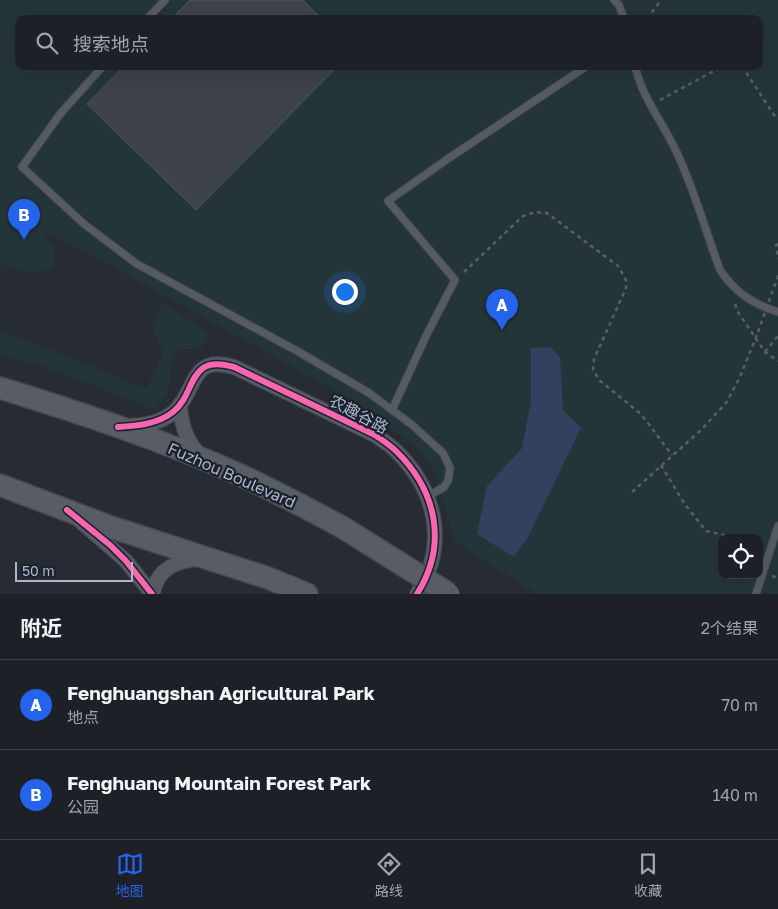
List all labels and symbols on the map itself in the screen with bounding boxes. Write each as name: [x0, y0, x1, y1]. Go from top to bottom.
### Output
pin: B: [8, 199, 40, 240]
your location: [332, 279, 358, 305]
pin: A: [486, 289, 518, 330]
street label: 农趣谷路: [326, 390, 392, 438]
street label: Fuzhou Boulevard: [165, 438, 299, 512]
scale bar: [15, 559, 132, 582]

